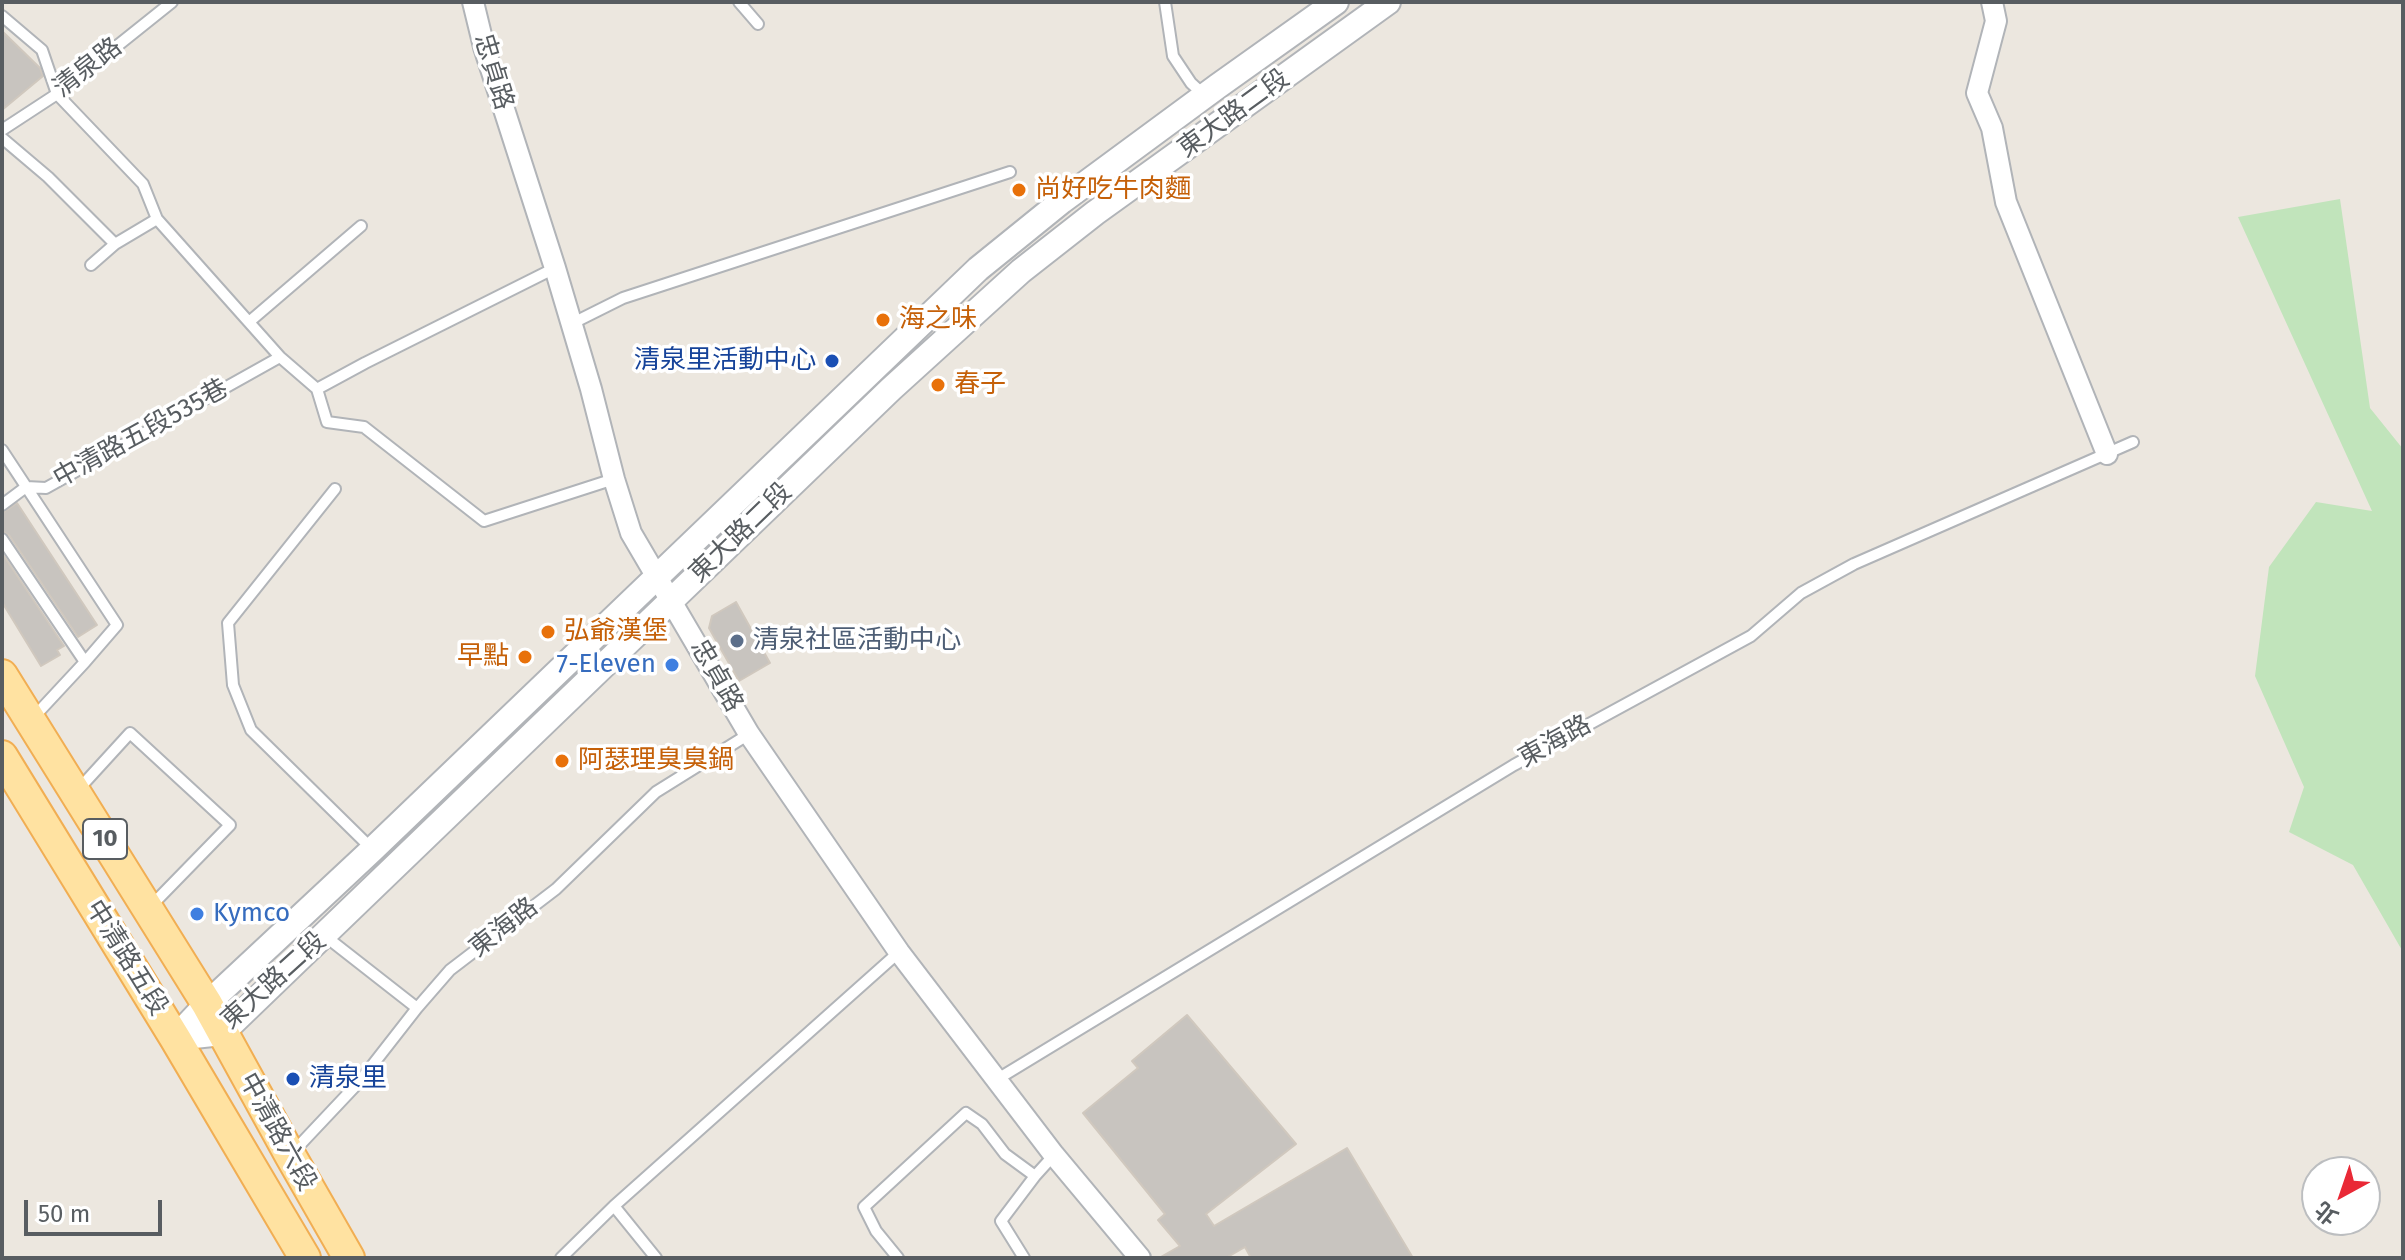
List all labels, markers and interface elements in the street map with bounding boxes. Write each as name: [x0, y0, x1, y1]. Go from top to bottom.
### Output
street label: 忠貞路: [467, 30, 519, 114]
street label: 清泉路: [48, 32, 128, 104]
street label: 東大路二段: [1172, 63, 1296, 165]
place label: 尚好吃牛肉麵: [1035, 174, 1191, 206]
marker: 尚好吃牛肉麵: [1010, 181, 1028, 199]
place label: 海之味: [899, 304, 977, 336]
marker: 海之味: [874, 311, 892, 329]
place label: 清泉里活動中心: [634, 345, 816, 377]
marker: 清泉里活動中心: [823, 352, 841, 370]
place label: 春子: [954, 369, 1006, 401]
street label: 中清路五段535巷: [48, 373, 234, 495]
marker: 春子: [929, 376, 947, 394]
street label: 東大路二段: [683, 477, 799, 589]
place label: 弘爺漢堡: [564, 616, 668, 648]
marker: 弘爺漢堡: [539, 623, 557, 641]
place label: 清泉社區活動中心: [753, 625, 961, 657]
marker: 清泉社區活動中心: [728, 632, 746, 650]
street label: 忠貞路: [683, 634, 749, 718]
place label: 早點: [457, 641, 509, 673]
marker: 早點: [516, 648, 534, 666]
place label: 7-Eleven: [557, 649, 656, 681]
marker: 7-Eleven: [663, 656, 681, 674]
street label: 東海路: [1513, 709, 1597, 775]
place label: 阿瑟理臭臭鍋: [578, 745, 734, 777]
marker: 阿瑟理臭臭鍋: [553, 752, 571, 770]
road number: 10: [83, 819, 127, 859]
street label: 東海路: [464, 892, 544, 964]
street label: 中清路五段: [78, 895, 174, 1021]
place label: Kymco: [213, 898, 290, 930]
marker: Kymco: [188, 905, 206, 923]
street label: 東大路二段: [215, 926, 333, 1036]
place label: 清泉里: [309, 1063, 387, 1095]
street label: 中清路六段: [232, 1068, 322, 1196]
marker: 清泉里: [284, 1070, 302, 1088]
north arrow: [2301, 1156, 2381, 1236]
scale bar: [28, 1184, 166, 1234]
text: 北: [2309, 1196, 2344, 1231]
text: 50 m: [38, 1200, 90, 1228]

